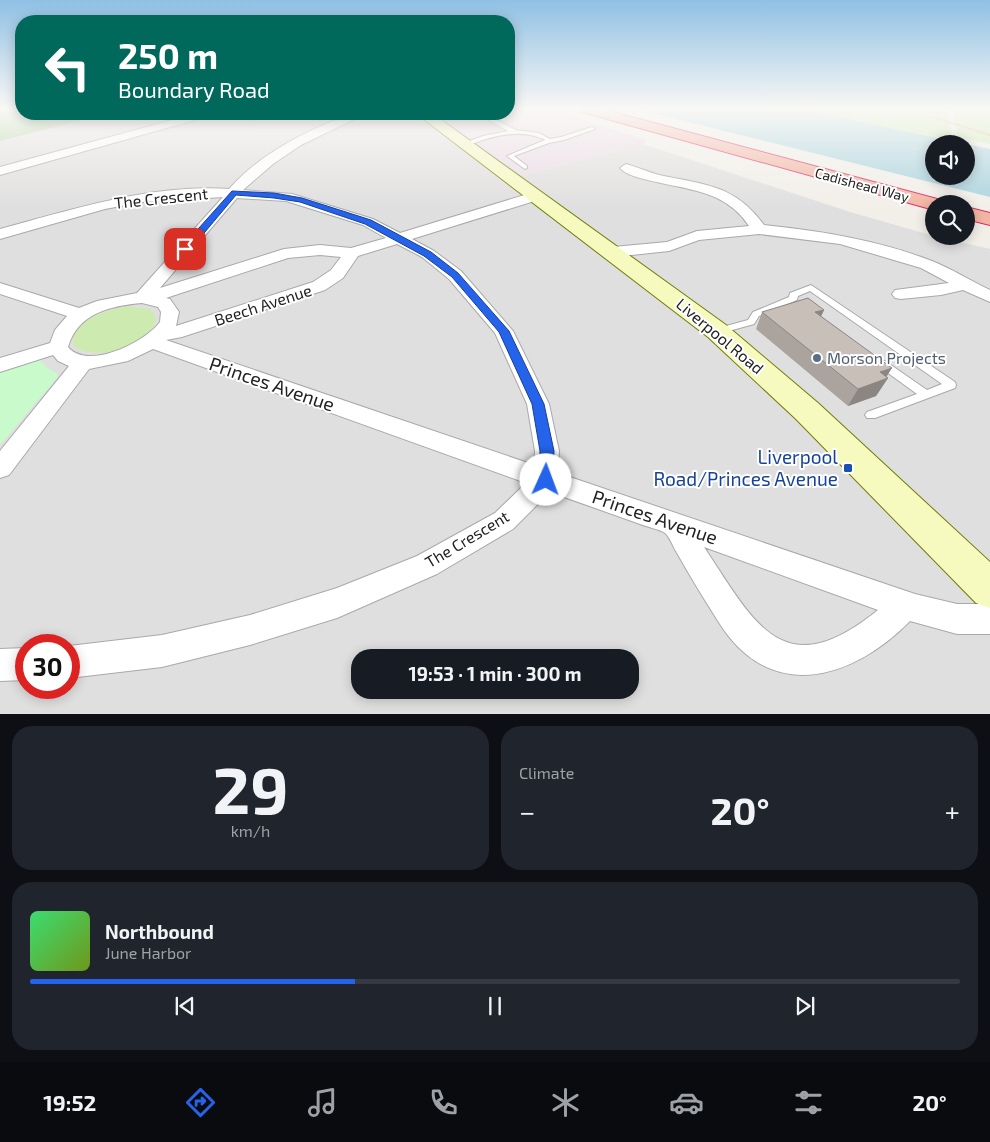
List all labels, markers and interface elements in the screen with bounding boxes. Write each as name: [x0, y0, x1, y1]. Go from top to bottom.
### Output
text: 250 m: [118, 34, 218, 76]
icon: left: [35, 35, 100, 100]
text: Boundary Road: [118, 76, 270, 102]
map controls: [925, 135, 975, 245]
button: sound: [925, 135, 975, 185]
street label: Cadishead Way: [813, 164, 912, 205]
street label: The Crescent: [113, 183, 209, 212]
button: search: [925, 195, 975, 245]
pin: [164, 228, 206, 270]
icon: arrive: [171, 235, 199, 263]
street label: Beech Avenue: [212, 280, 314, 329]
street label: Liverpool Road: [673, 294, 768, 378]
place label: Morson Projects: [827, 348, 946, 368]
street label: Princes Avenue: [206, 351, 338, 416]
marker: Morson Projects: [811, 352, 823, 364]
place label: Liverpool Road/Princes Avenue: [653, 445, 838, 490]
position arrow: [519, 453, 571, 505]
marker: Liverpool Road/Princes Avenue: [842, 462, 854, 474]
street label: Princes Avenue: [589, 484, 721, 549]
street label: The Crescent: [421, 506, 512, 571]
speed limit sign: 30: [15, 634, 80, 699]
text: 19:53 · 1 min · 300 m: [409, 662, 581, 685]
text: 29: [212, 749, 289, 827]
text: Climate: [519, 763, 574, 782]
text: 20°: [710, 787, 770, 833]
text: −: [519, 794, 535, 828]
text: +: [945, 794, 960, 828]
text: km/h: [231, 821, 270, 840]
text: Northbound: [105, 920, 214, 943]
text: June Harbor: [105, 943, 192, 962]
icon: previous: [171, 992, 199, 1020]
icon: pause: [481, 992, 509, 1020]
icon: next: [791, 992, 819, 1020]
icon: directions: [183, 1085, 218, 1120]
icon: music: [305, 1085, 340, 1120]
icon: phone: [426, 1085, 461, 1120]
icon: climate: [548, 1085, 583, 1120]
icon: car: [669, 1085, 704, 1120]
icon: filters: [791, 1085, 826, 1120]
text: 19:52: [43, 1089, 96, 1115]
text: 20°: [912, 1089, 947, 1115]

